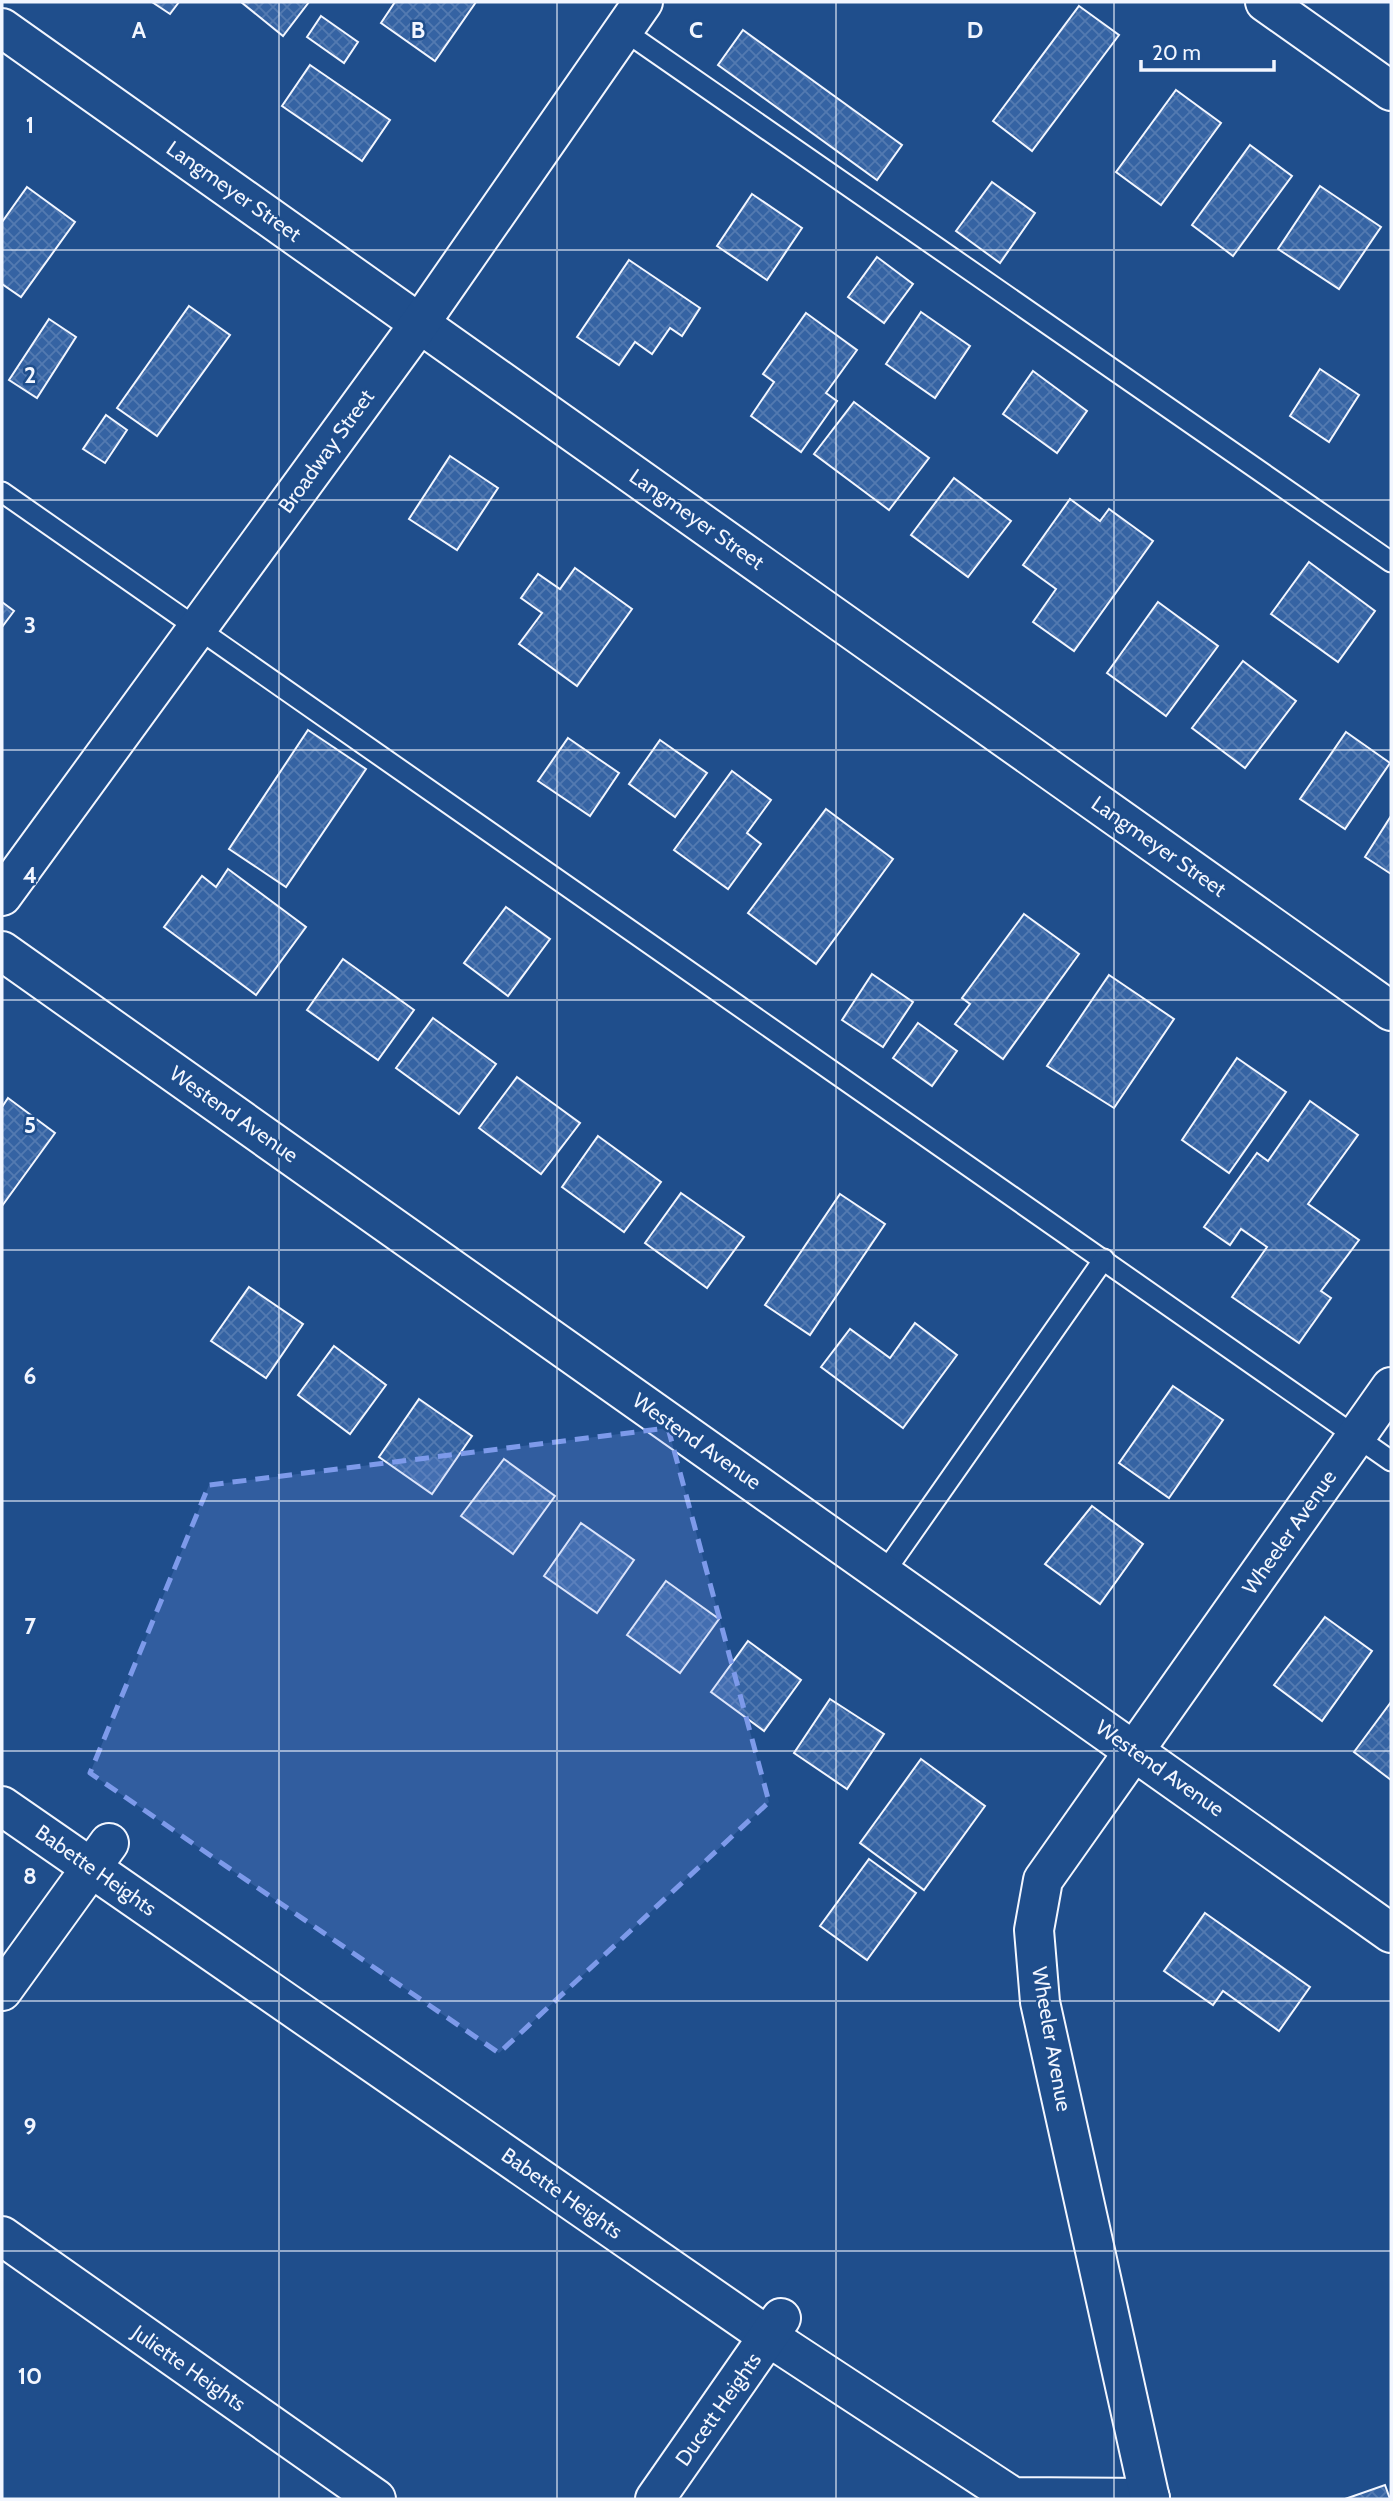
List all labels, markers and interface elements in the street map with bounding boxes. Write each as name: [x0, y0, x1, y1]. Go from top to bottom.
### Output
text: A: [132, 16, 147, 44]
text: B: [411, 16, 425, 44]
text: C: [689, 16, 703, 44]
text: D: [967, 16, 983, 44]
scale bar: [1141, 28, 1274, 72]
text: 20 m: [1152, 40, 1201, 65]
text: 1: [26, 111, 34, 139]
street label: Langmeyer Street: [162, 135, 306, 247]
text: 2: [24, 361, 36, 389]
street label: Broadway Street: [273, 385, 379, 517]
street label: Langmeyer Street: [625, 463, 769, 575]
text: 3: [24, 611, 36, 639]
street label: Langmeyer Street: [1087, 790, 1231, 902]
text: 4: [23, 861, 37, 889]
street label: Westend Avenue: [165, 1060, 303, 1168]
text: 5: [24, 1111, 36, 1139]
text: 6: [24, 1362, 36, 1390]
street label: Westend Avenue: [628, 1387, 766, 1495]
street label: Wheeler Avenue: [1237, 1465, 1341, 1599]
text: 7: [24, 1612, 36, 1640]
street label: Westend Avenue: [1091, 1714, 1229, 1822]
street label: Babette Heights: [31, 1819, 161, 1921]
text: 8: [23, 1862, 37, 1890]
street label: Wheeler Avenue: [1027, 1965, 1077, 2113]
text: 9: [24, 2112, 36, 2140]
street label: Babette Heights: [497, 2142, 627, 2244]
street label: Juliette Heights: [127, 2319, 251, 2417]
street label: Ducett Heights: [670, 2347, 766, 2470]
text: 10: [18, 2362, 42, 2390]

